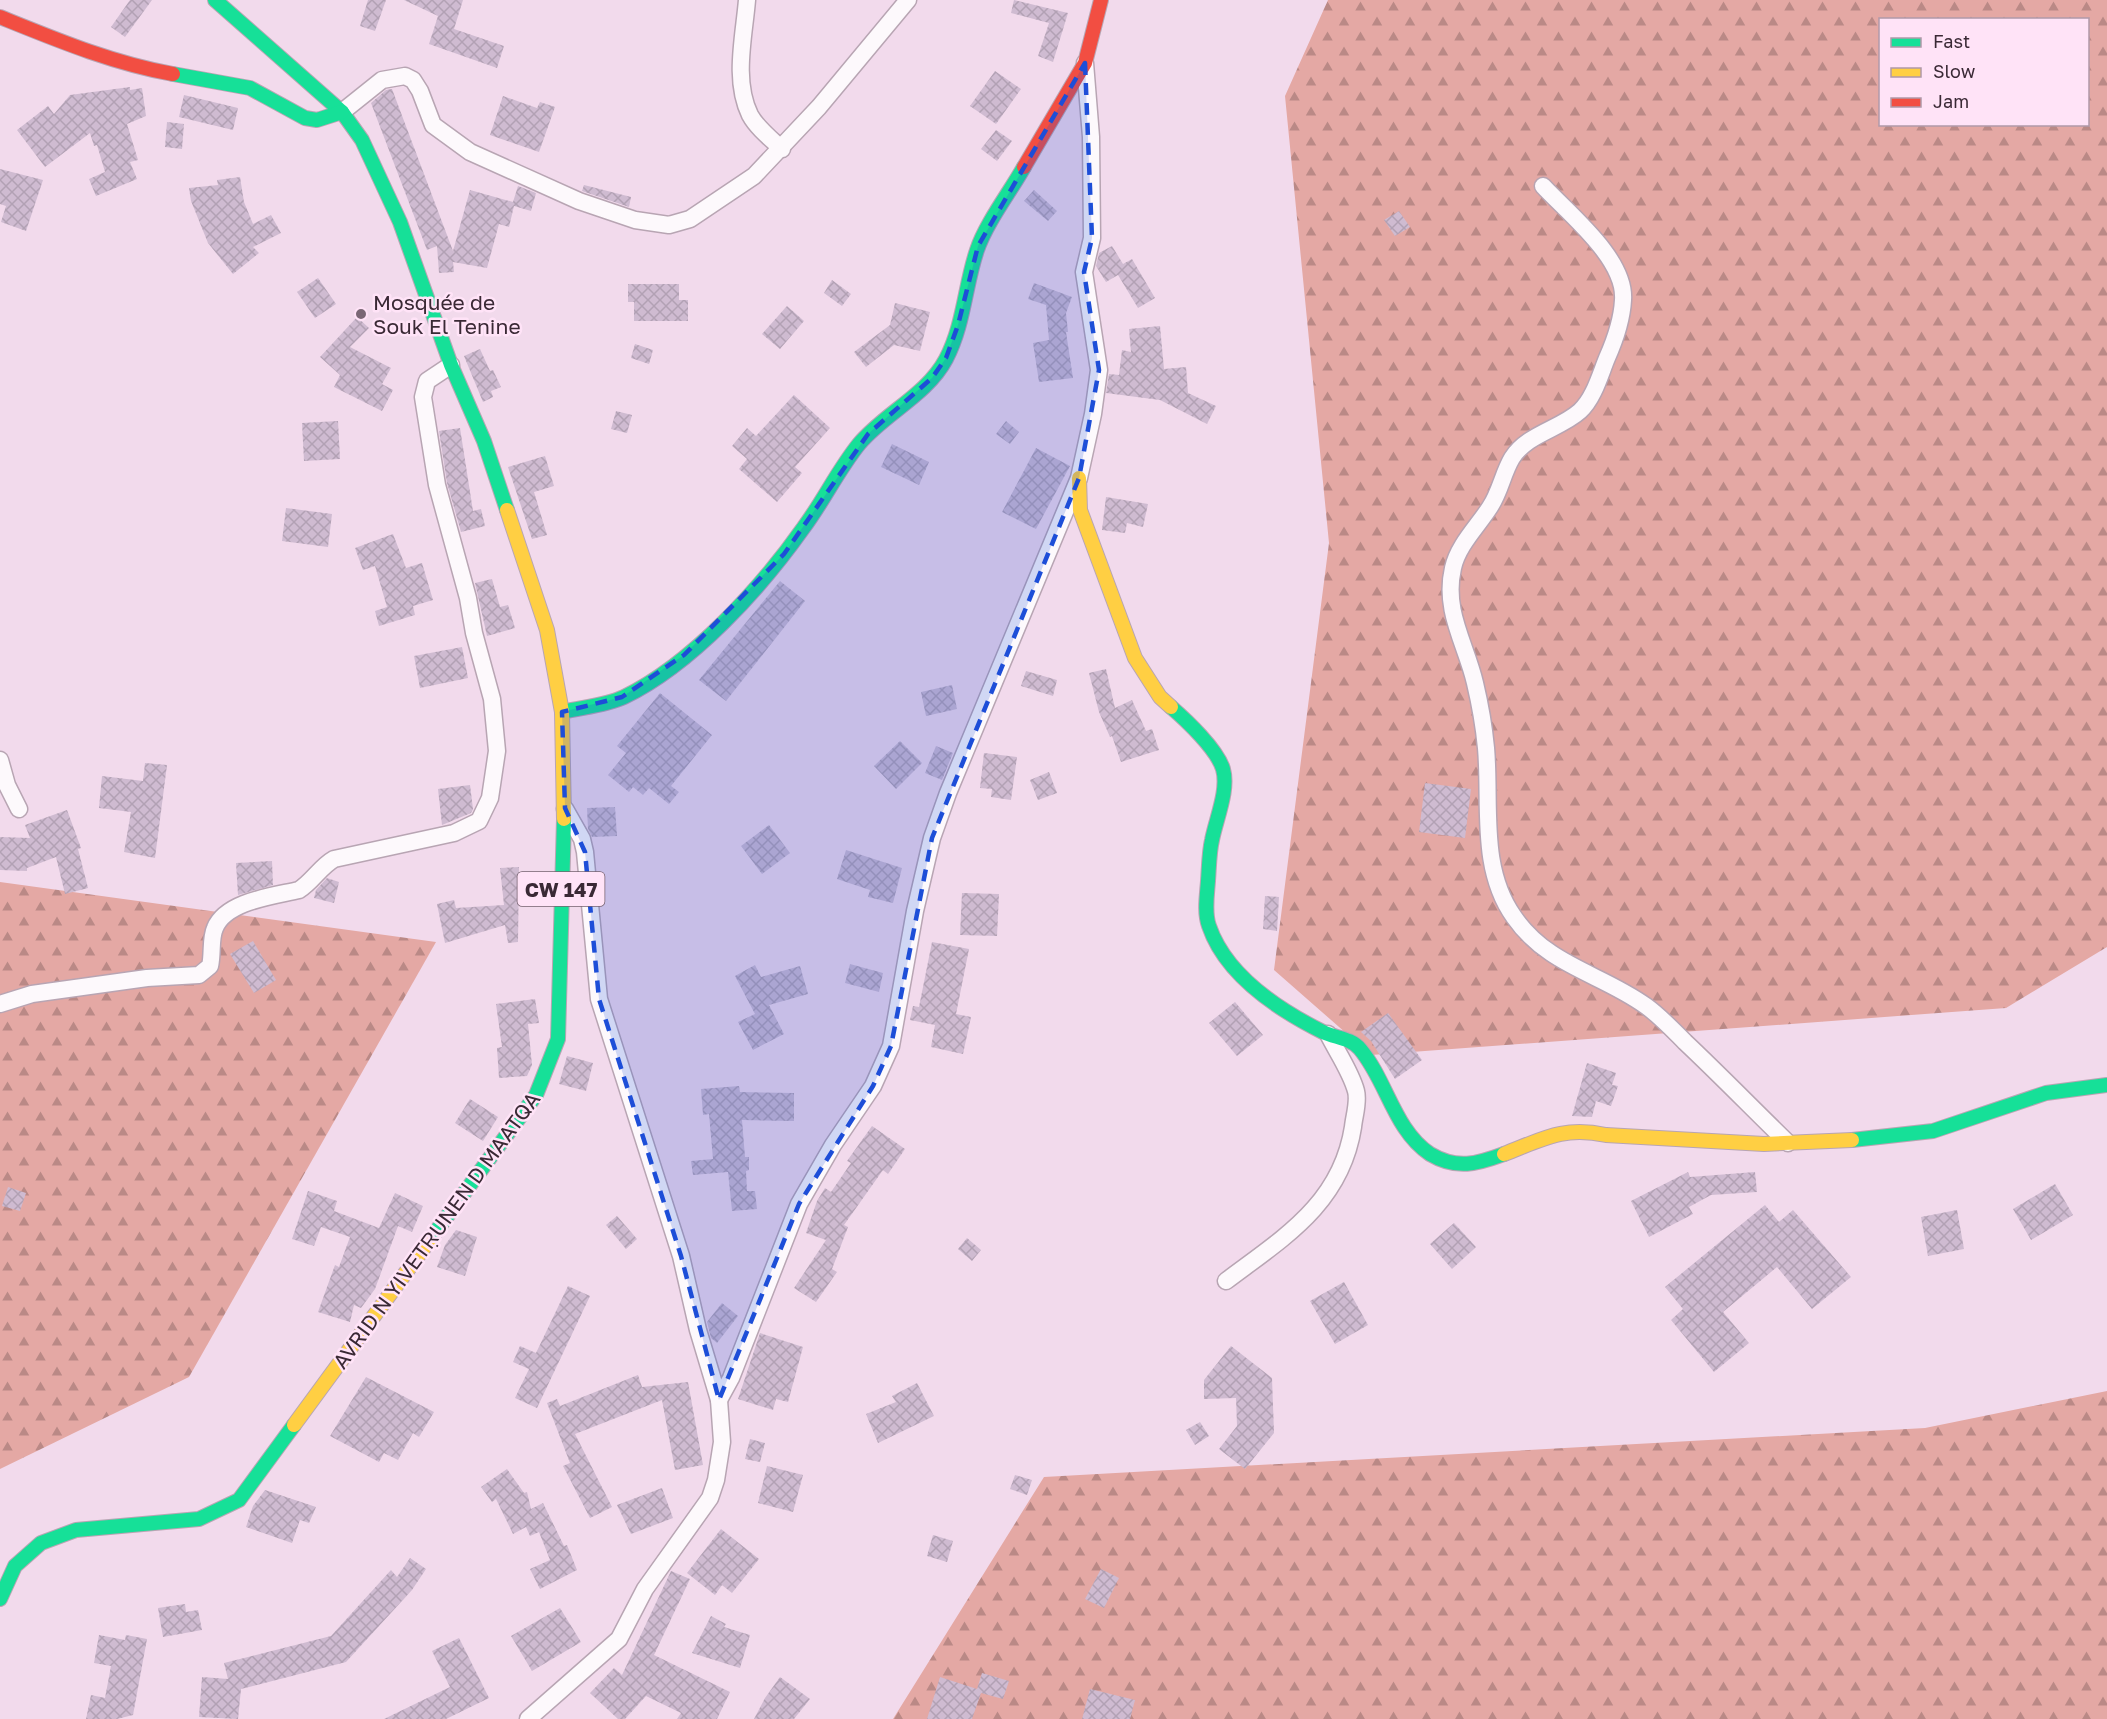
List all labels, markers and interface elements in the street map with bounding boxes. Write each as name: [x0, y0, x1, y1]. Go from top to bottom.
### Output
legend: [1879, 18, 2089, 126]
text: Fast: [1933, 30, 1970, 52]
text: Slow: [1933, 60, 1976, 82]
text: Jam: [1933, 90, 1969, 112]
place label: Mosquée de Souk El Tenine: [373, 289, 521, 339]
marker: Mosquée de Souk El Tenine: [354, 307, 368, 321]
road number: CW 147: [518, 872, 604, 906]
street label: AVRID N YIVETṚUNEN D MAATQA: [327, 1086, 545, 1374]

